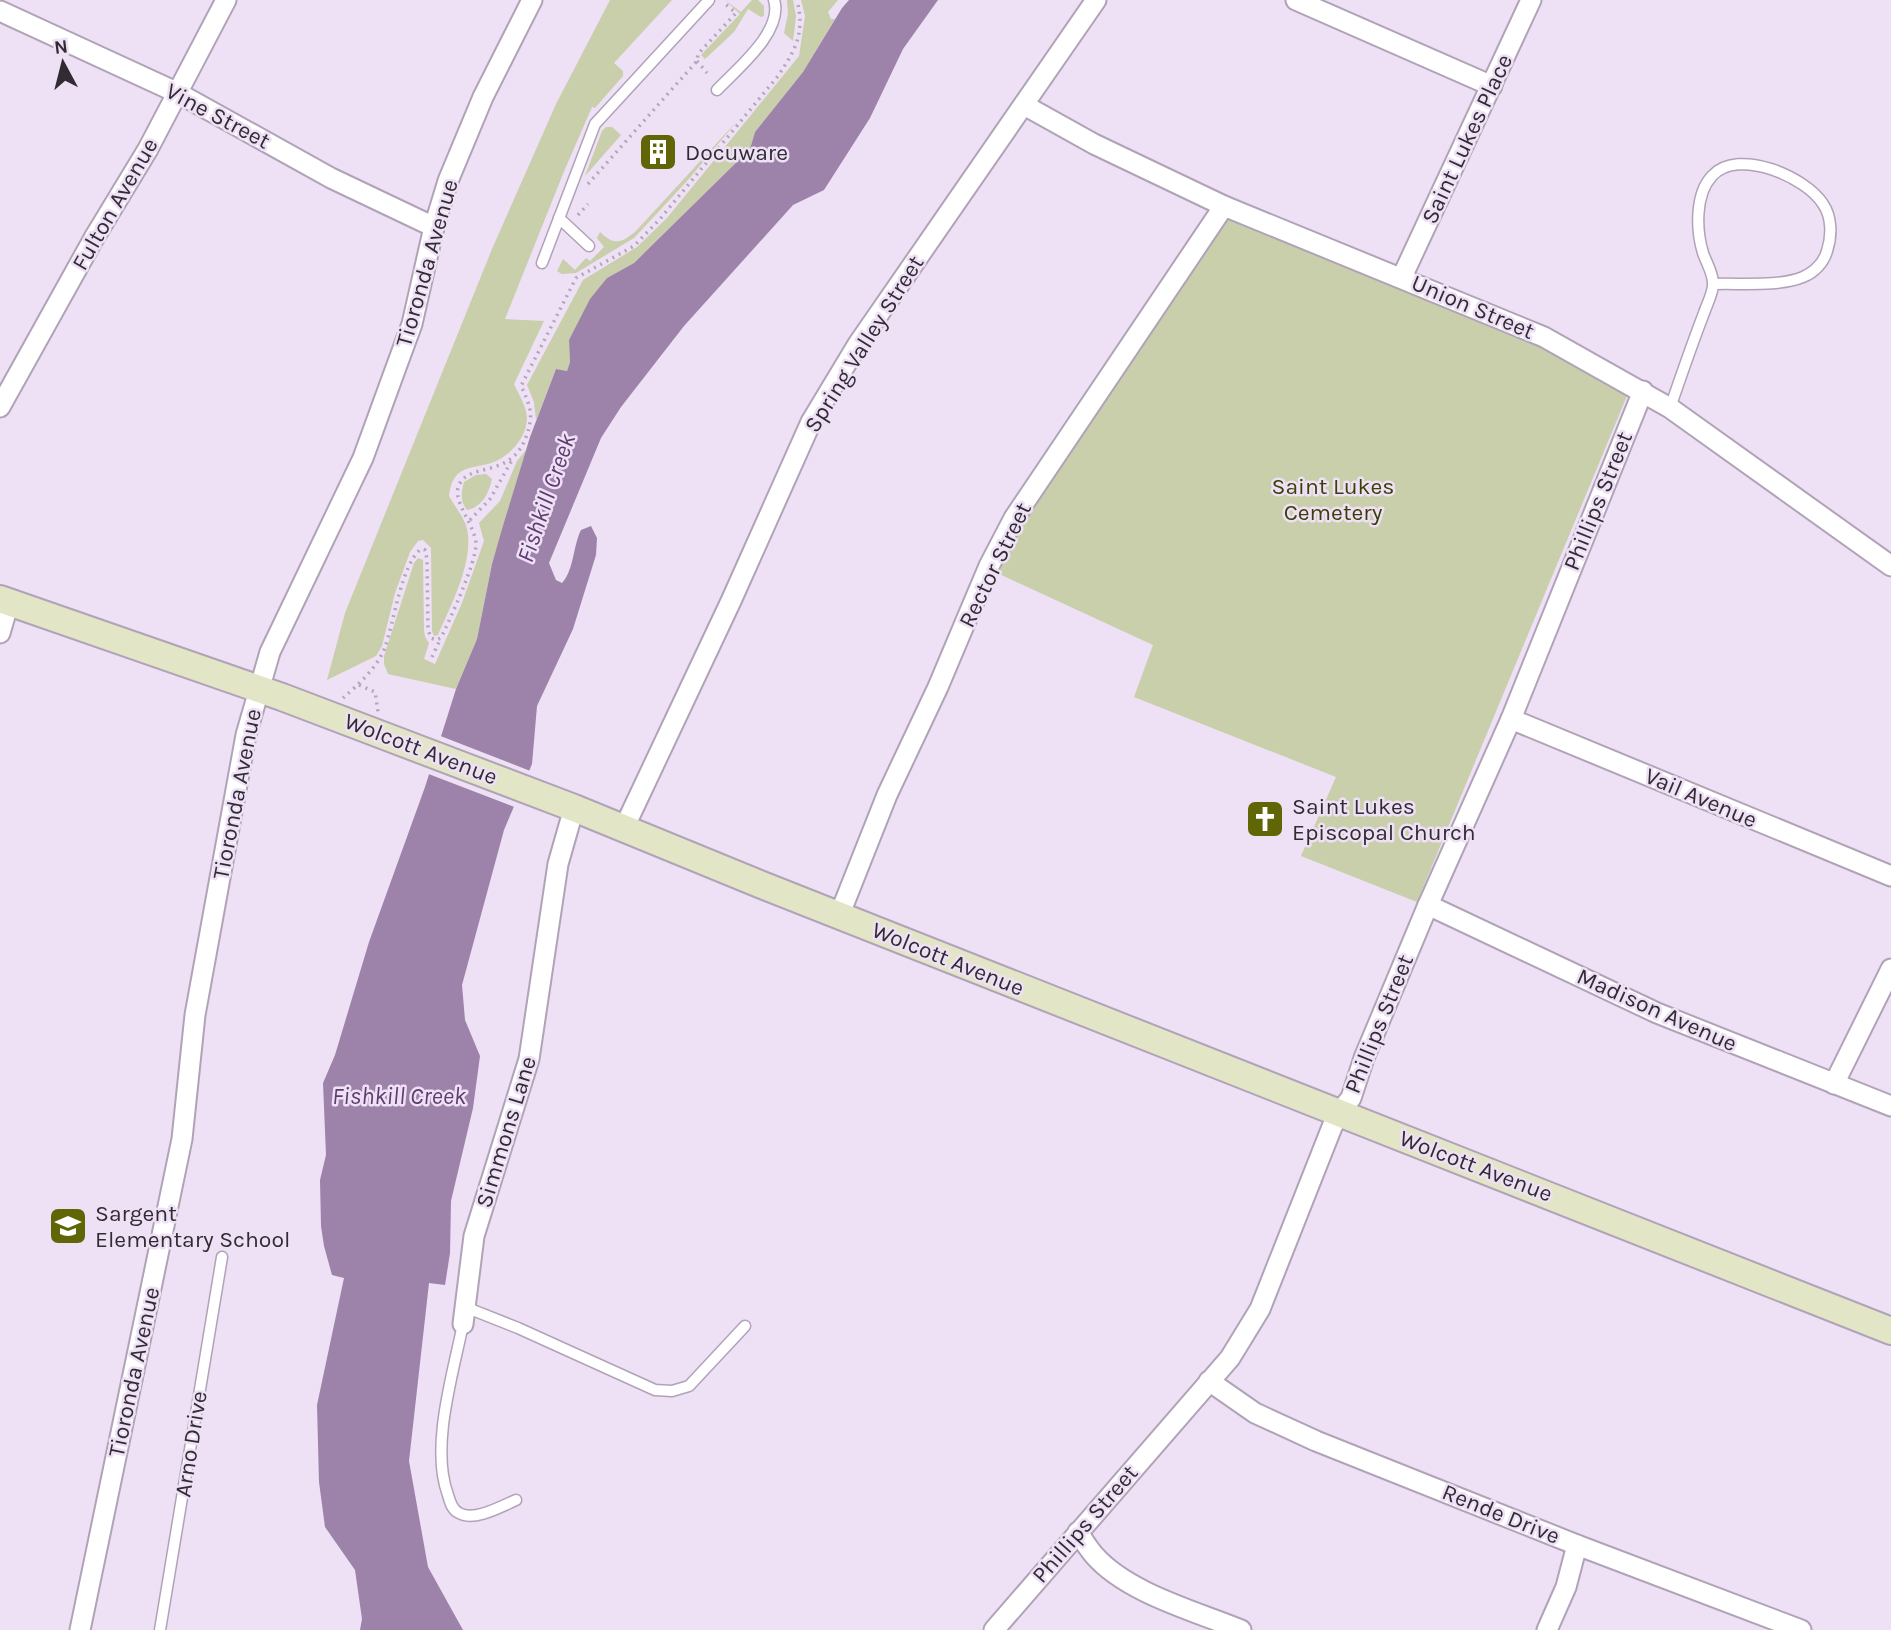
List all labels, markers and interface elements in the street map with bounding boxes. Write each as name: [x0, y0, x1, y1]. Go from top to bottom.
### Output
north arrow: [28, 28, 98, 98]
text: N: [53, 35, 69, 59]
street label: Saint Lukes Place: [1416, 50, 1518, 228]
street label: Vine Street: [161, 77, 275, 155]
building icon: Docuware: [637, 131, 679, 173]
street label: Fulton Avenue: [66, 133, 164, 275]
place label: Docuware: [685, 139, 788, 166]
street label: Tioronda Avenue: [390, 176, 464, 350]
street label: Spring Valley Street: [799, 250, 930, 438]
street label: Union Street: [1408, 269, 1539, 345]
street label: Phillips Street: [1558, 427, 1638, 574]
water label: Fishkill Creek: [511, 429, 581, 566]
park label: Saint Lukes Cemetery: [1272, 473, 1394, 526]
street label: Rector Street: [953, 498, 1037, 632]
street label: Tioronda Avenue: [207, 706, 267, 882]
street label: Wolcott Avenue: [341, 707, 501, 791]
street label: Vail Avenue: [1641, 762, 1761, 834]
place label: Saint Lukes Episcopal Church: [1292, 793, 1476, 846]
church icon: Saint Lukes Episcopal Church: [1244, 798, 1286, 840]
street label: Wolcott Avenue: [868, 916, 1028, 1002]
street label: Phillips Street: [1339, 950, 1419, 1097]
street label: Madison Avenue: [1573, 963, 1741, 1057]
street label: Simmons Lane: [470, 1053, 542, 1211]
water label: Fishkill Creek: [332, 1082, 467, 1110]
street label: Wolcott Avenue: [1396, 1124, 1556, 1208]
place label: Sargent Elementary School: [95, 1200, 290, 1253]
school or university icon: Sargent Elementary School: [47, 1205, 89, 1247]
street label: Tioronda Avenue: [103, 1285, 165, 1459]
street label: Arno Drive: [169, 1389, 213, 1499]
street label: Phillips Street: [1026, 1459, 1144, 1588]
street label: Rende Drive: [1438, 1478, 1564, 1550]

